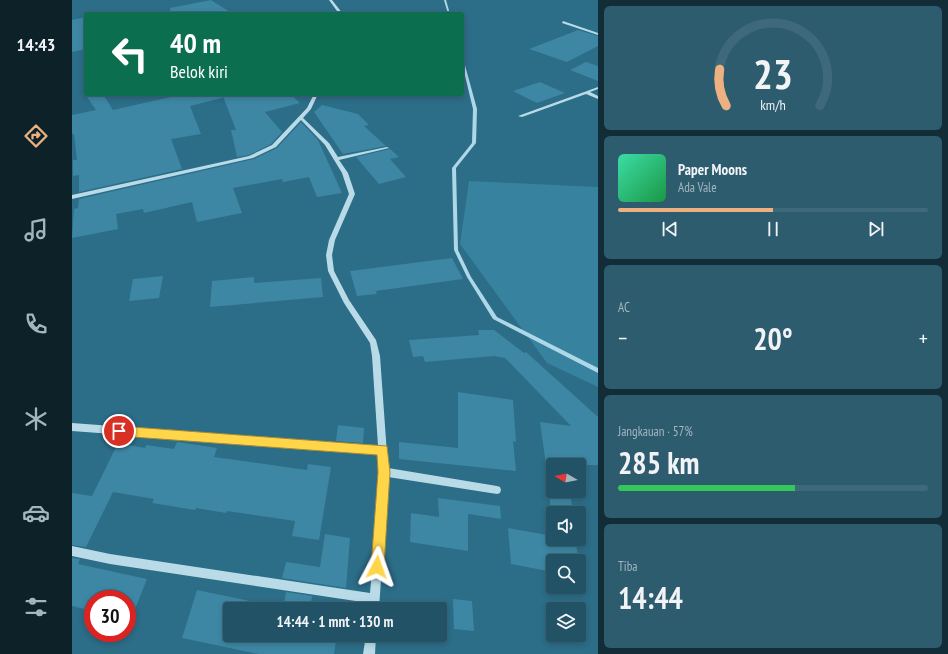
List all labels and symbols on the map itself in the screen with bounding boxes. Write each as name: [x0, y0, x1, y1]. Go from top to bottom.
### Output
pin: [102, 414, 136, 448]
north arrow: [546, 458, 586, 498]
position arrow: [356, 546, 398, 588]
speed limit sign: 30: [84, 590, 136, 642]

